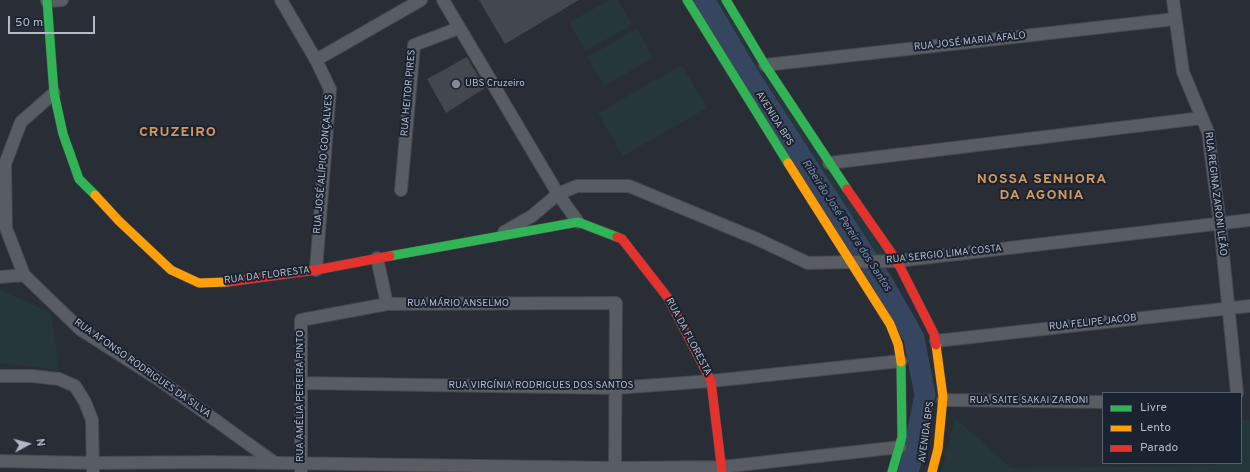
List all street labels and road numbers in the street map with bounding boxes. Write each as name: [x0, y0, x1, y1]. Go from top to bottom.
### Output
street label: RUA JOSÉ MARIA AFALO: [913, 30, 1027, 54]
street label: RUA HEITOR PIRES: [399, 49, 419, 137]
street label: AVENIDA BPS: [752, 89, 796, 149]
street label: RUA JOSÉ ALÍPIO GONÇALVES: [312, 94, 336, 234]
street label: RUA REGINA ZARONI LEÃO: [1201, 131, 1229, 257]
street label: RUA SERGIO LIMA COSTA: [886, 243, 1002, 267]
street label: RUA DA FLORESTA: [224, 265, 310, 287]
street label: RUA DA FLORESTA: [663, 296, 713, 378]
street label: RUA MÁRIO ANSELMO: [407, 298, 509, 310]
street label: RUA FELIPE JACOB: [1048, 312, 1138, 334]
street label: RUA AFONSO RODRIGUES DA SILVA: [71, 317, 213, 421]
street label: RUA AMÉLIA PEREIRA PINTO: [295, 330, 307, 462]
street label: RUA VIRGÍNIA RODRIGUES DOS SANTOS: [448, 380, 634, 392]
street label: RUA SAITE SAKAI ZARONI: [970, 395, 1088, 407]
street label: AVENIDA BPS: [917, 400, 937, 464]

